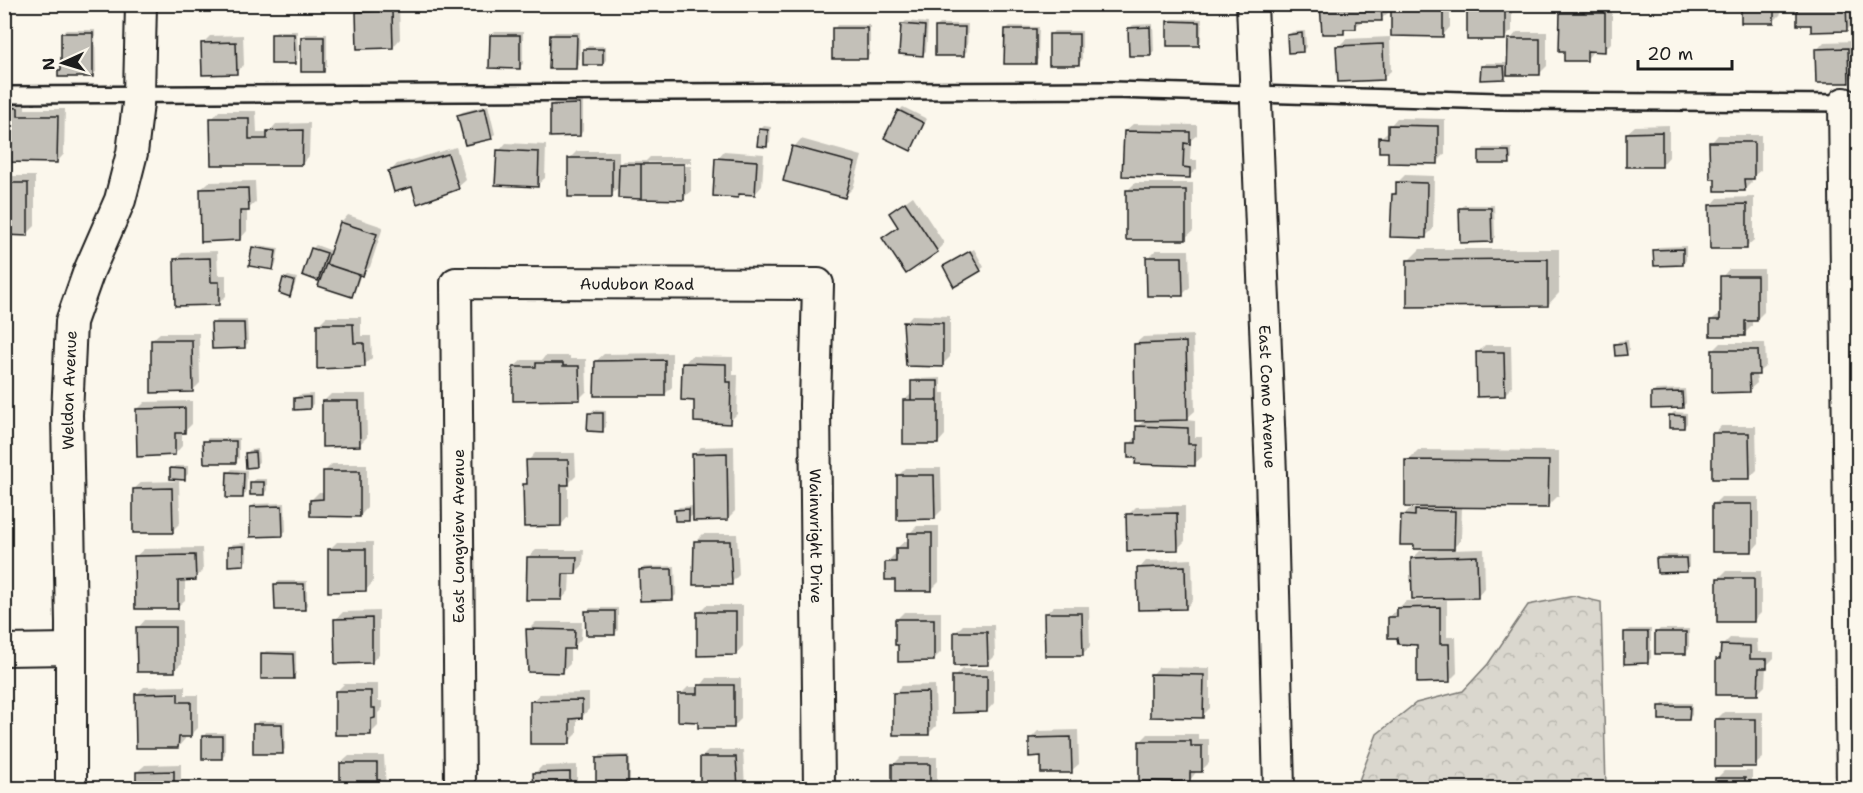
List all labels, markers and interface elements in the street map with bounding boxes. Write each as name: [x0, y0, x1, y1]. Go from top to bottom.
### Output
north arrow: [33, 33, 93, 93]
scale bar: [1638, 33, 1732, 71]
text: 20 m: [1647, 42, 1693, 66]
text: N: [38, 57, 59, 71]
street label: Audubon Road: [580, 273, 694, 295]
street label: East Como Avenue: [1254, 324, 1281, 469]
street label: Weldon Avenue: [57, 330, 82, 450]
street label: East Longview Avenue: [448, 449, 469, 623]
street label: Wainwright Drive: [805, 468, 827, 604]

